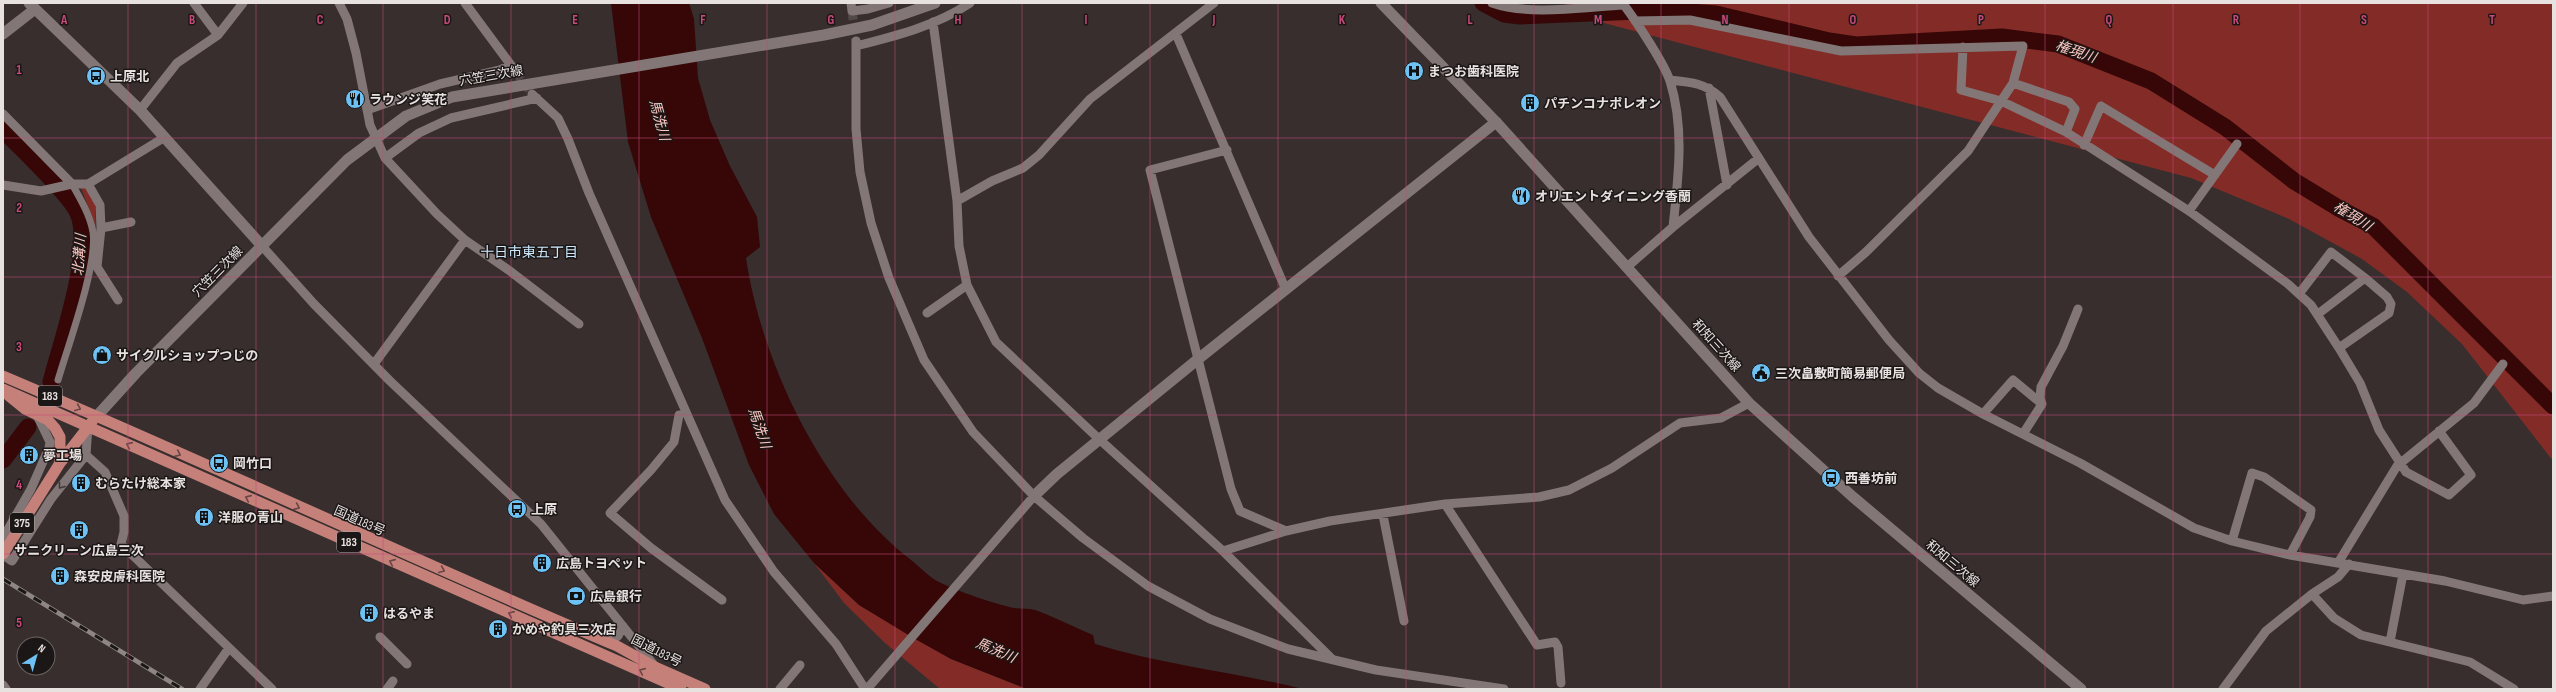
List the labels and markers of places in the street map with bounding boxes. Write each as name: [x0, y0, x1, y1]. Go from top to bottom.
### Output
hospital icon: まつお歯科医院: [1403, 60, 1425, 82]
place label: まつお歯科医院: [1428, 64, 1519, 80]
bus stop icon: 上原北: [85, 65, 107, 87]
place label: 上原北: [110, 69, 149, 85]
restaurant icon: ラウンジ笑花: [344, 88, 366, 110]
place label: ラウンジ笑花: [369, 92, 447, 108]
building icon: パチンコナポレオン: [1519, 92, 1541, 114]
place label: パチンコナポレオン: [1544, 96, 1661, 112]
restaurant icon: オリエントダイニング香蘭: [1510, 185, 1532, 207]
place label: オリエントダイニング香蘭: [1535, 189, 1691, 205]
shop icon: サイクルショップつじの: [91, 344, 113, 366]
place label: サイクルショップつじの: [116, 348, 258, 364]
public building icon: 三次畠敷町簡易郵便局: [1750, 362, 1772, 384]
place label: 三次畠敷町簡易郵便局: [1775, 366, 1905, 382]
building icon: 夢工場: [18, 444, 40, 466]
place label: 夢工場: [43, 448, 82, 464]
bus stop icon: 岡竹口: [208, 452, 230, 474]
place label: 岡竹口: [233, 456, 272, 472]
bus stop icon: 西善坊前: [1820, 467, 1842, 489]
place label: 西善坊前: [1845, 471, 1897, 487]
building icon: むらたけ総本家: [70, 472, 92, 494]
place label: むらたけ総本家: [95, 476, 186, 492]
bus stop icon: 上原: [506, 498, 528, 520]
place label: 上原: [531, 502, 557, 518]
building icon: 洋服の青山: [193, 506, 215, 528]
place label: 洋服の青山: [218, 510, 283, 526]
building icon: サニクリーン広島三次: [68, 519, 90, 541]
place label: サニクリーン広島三次: [14, 543, 144, 559]
building icon: 広島トヨペット: [531, 552, 553, 574]
place label: 広島トヨペット: [556, 556, 647, 572]
building icon: 森安皮膚科医院: [49, 565, 71, 587]
place label: 森安皮膚科医院: [74, 569, 165, 585]
bank icon: 広島銀行: [565, 585, 587, 607]
place label: 広島銀行: [590, 589, 642, 605]
building icon: はるやま: [358, 602, 380, 624]
place label: はるやま: [383, 606, 435, 622]
building icon: かめや釣具三次店: [487, 618, 509, 640]
place label: かめや釣具三次店: [512, 622, 616, 638]

